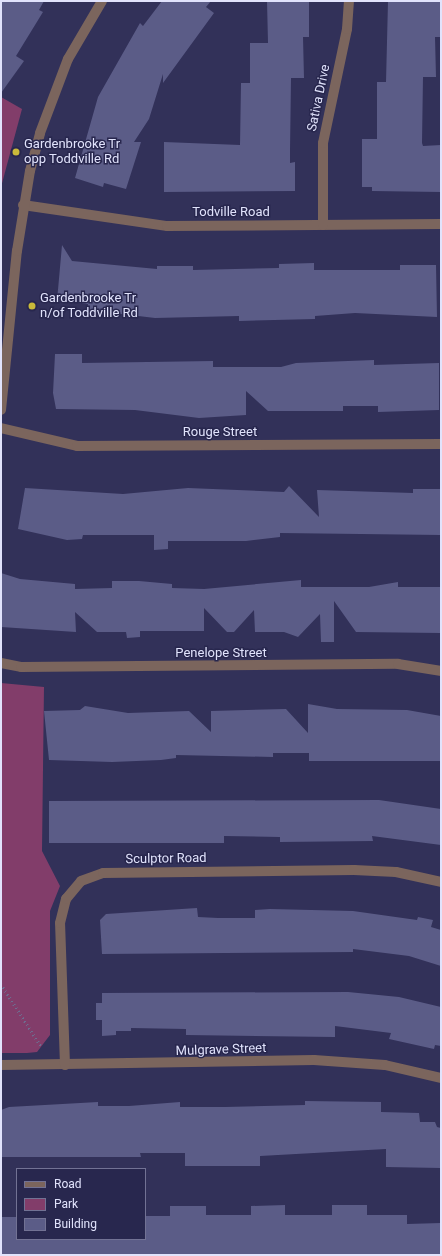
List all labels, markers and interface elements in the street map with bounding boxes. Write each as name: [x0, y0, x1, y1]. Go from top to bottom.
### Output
street label: Sativa Drive: [304, 63, 334, 133]
place label: Gardenbrooke Tr opp Toddville Rd: [24, 137, 120, 168]
marker: Gardenbrooke Tr opp Toddville Rd: [11, 147, 21, 157]
street label: Todville Road: [192, 204, 270, 220]
place label: Gardenbrooke Tr n/of Toddville Rd: [40, 291, 138, 322]
marker: Gardenbrooke Tr n/of Toddville Rd: [27, 301, 37, 311]
street label: Rouge Street: [183, 424, 257, 440]
street label: Penelope Street: [175, 645, 267, 661]
street label: Sculptor Road: [125, 850, 207, 868]
street label: Mulgrave Street: [175, 1041, 267, 1059]
legend: [16, 1168, 146, 1240]
text: Road: [54, 1177, 82, 1191]
text: Park: [54, 1197, 78, 1211]
text: Building: [54, 1217, 97, 1231]

